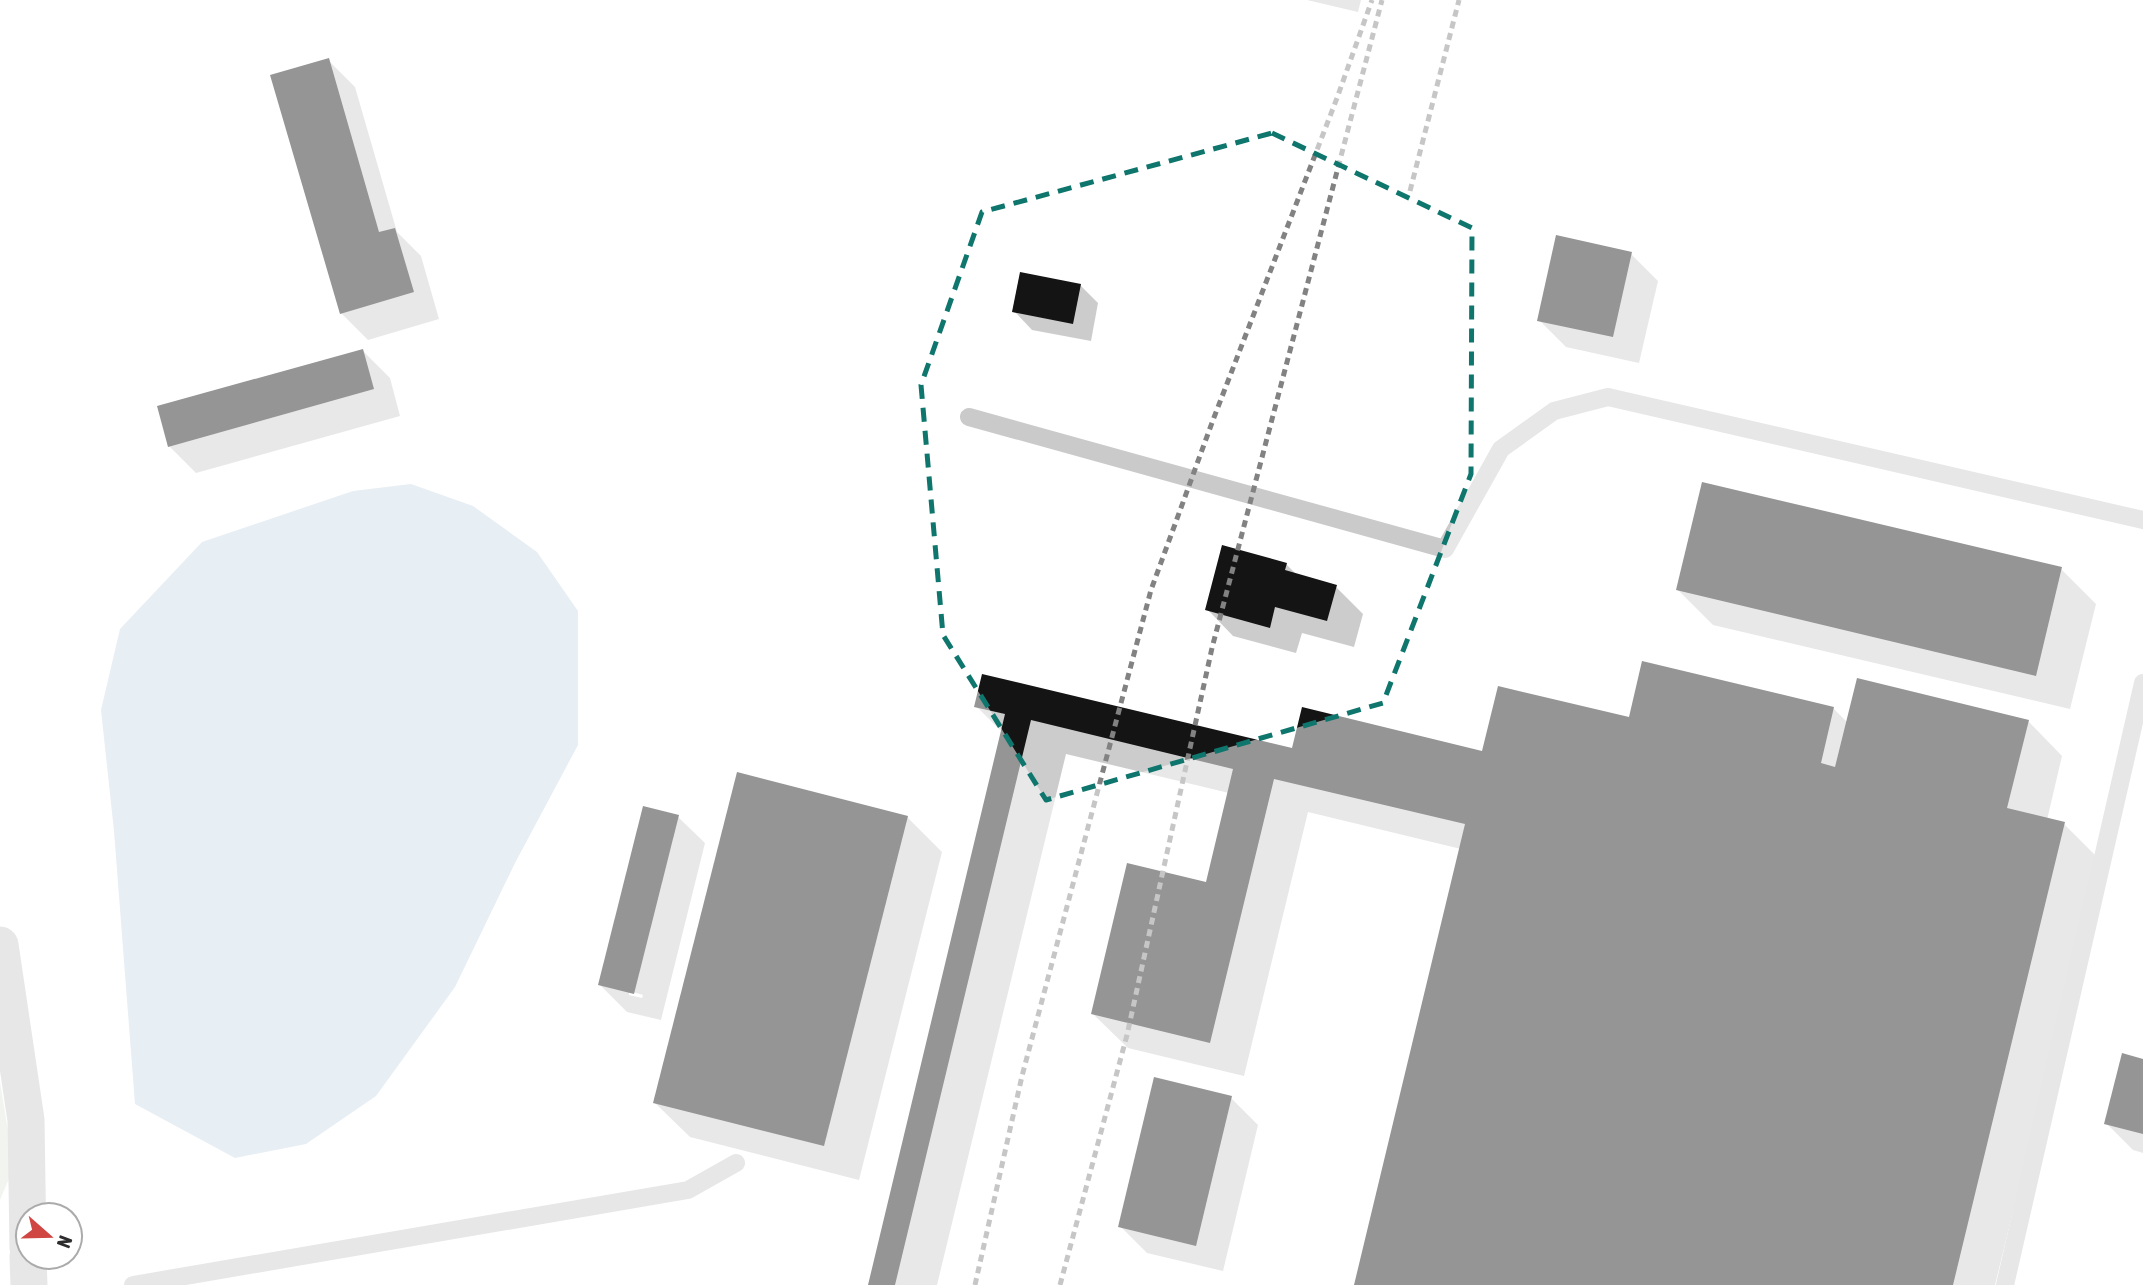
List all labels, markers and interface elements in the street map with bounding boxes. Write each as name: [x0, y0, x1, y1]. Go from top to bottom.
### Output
north arrow: [14, 1201, 84, 1271]
text: N: [53, 1233, 77, 1251]

